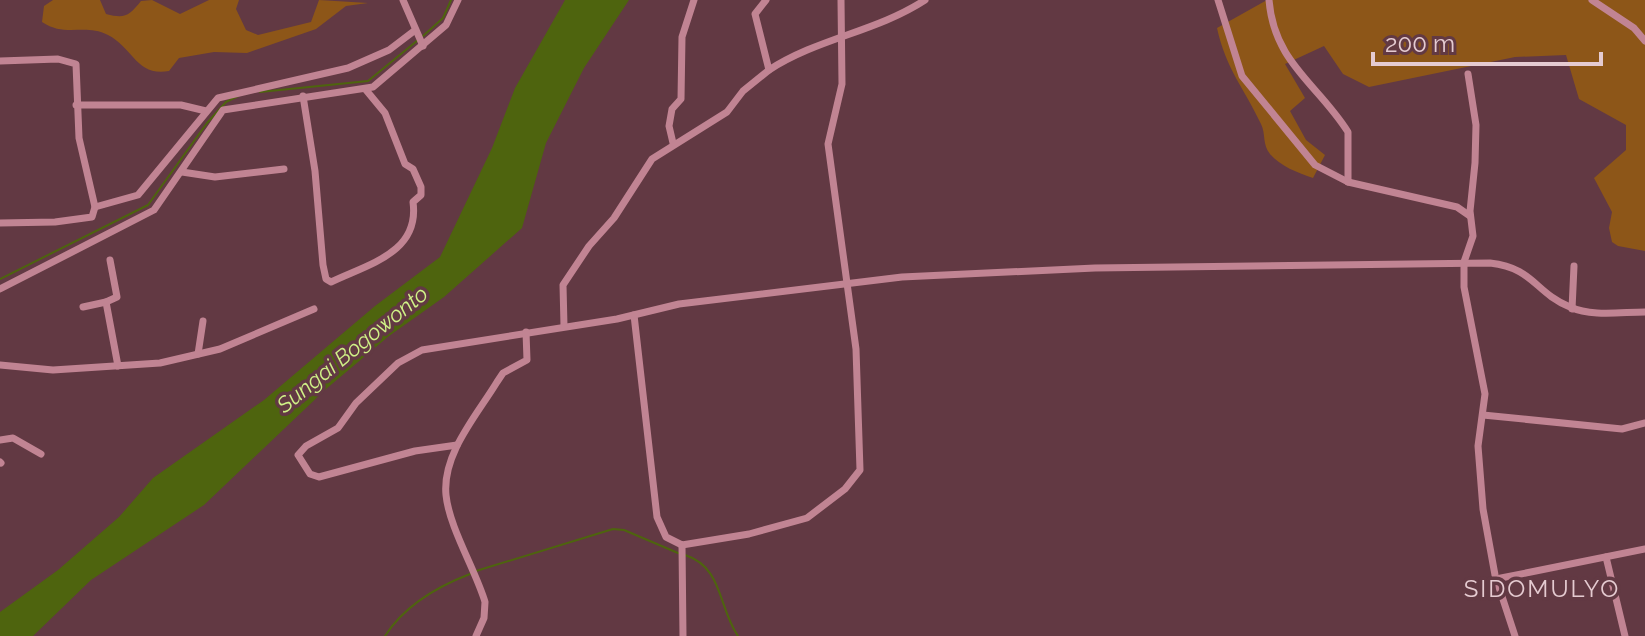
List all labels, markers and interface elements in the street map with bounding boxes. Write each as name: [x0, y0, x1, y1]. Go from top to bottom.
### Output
scale bar: [1373, 16, 1601, 66]
text: 200 m: [1385, 29, 1455, 58]
water label: Sungai Bogowonto: [271, 280, 433, 418]
district label: SIDOMULYO: [1464, 574, 1620, 603]

